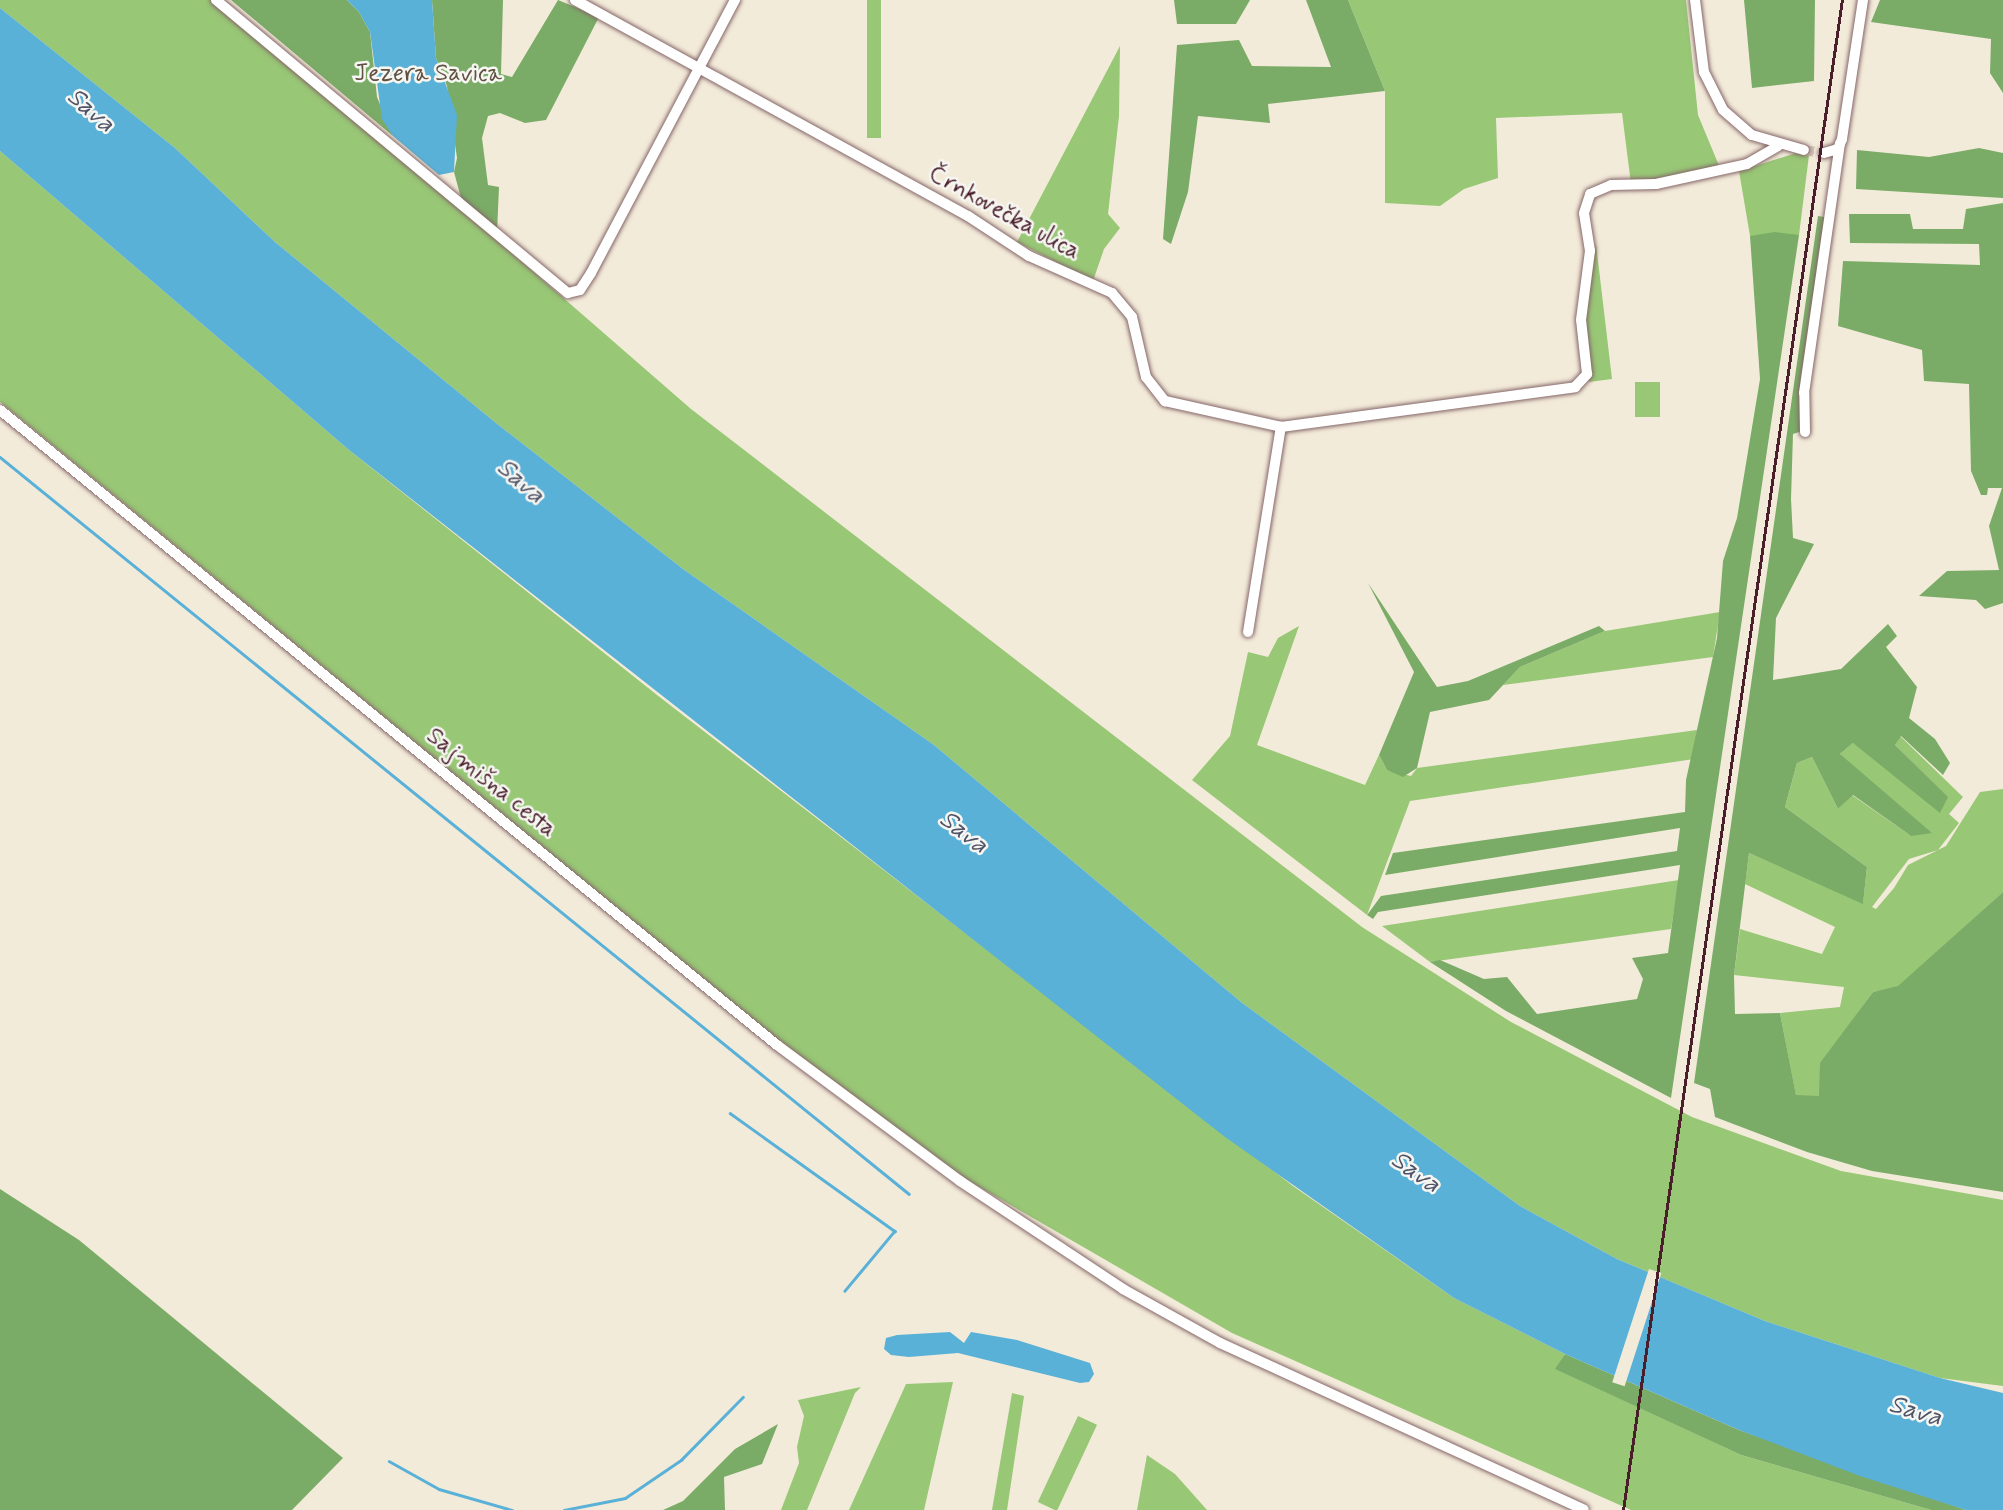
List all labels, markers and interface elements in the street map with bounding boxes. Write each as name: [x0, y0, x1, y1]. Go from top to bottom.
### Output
park label: Jezera Savica: [354, 60, 502, 88]
water label: Sava: [60, 82, 120, 140]
street label: Črnkovečka ulica: [922, 159, 1086, 267]
water label: Sava: [490, 453, 550, 511]
street label: Sajmišna cesta: [420, 722, 562, 844]
water label: Sava: [932, 804, 994, 862]
water label: Sava: [1384, 1145, 1446, 1201]
water label: Sava: [1885, 1390, 1945, 1434]

